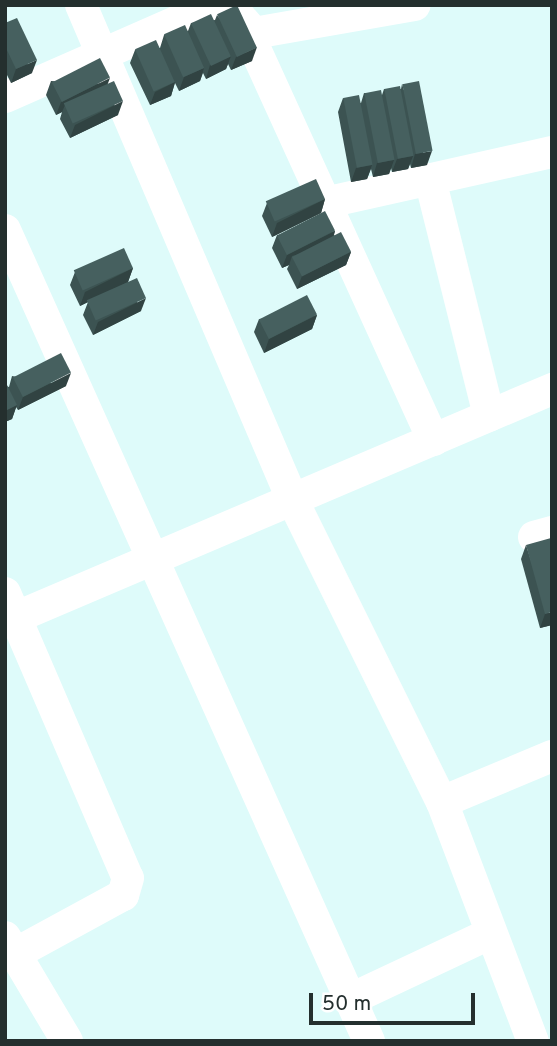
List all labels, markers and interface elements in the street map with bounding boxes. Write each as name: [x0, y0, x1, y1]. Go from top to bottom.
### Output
scale bar: [312, 979, 478, 1023]
text: 50 m: [322, 991, 371, 1018]

